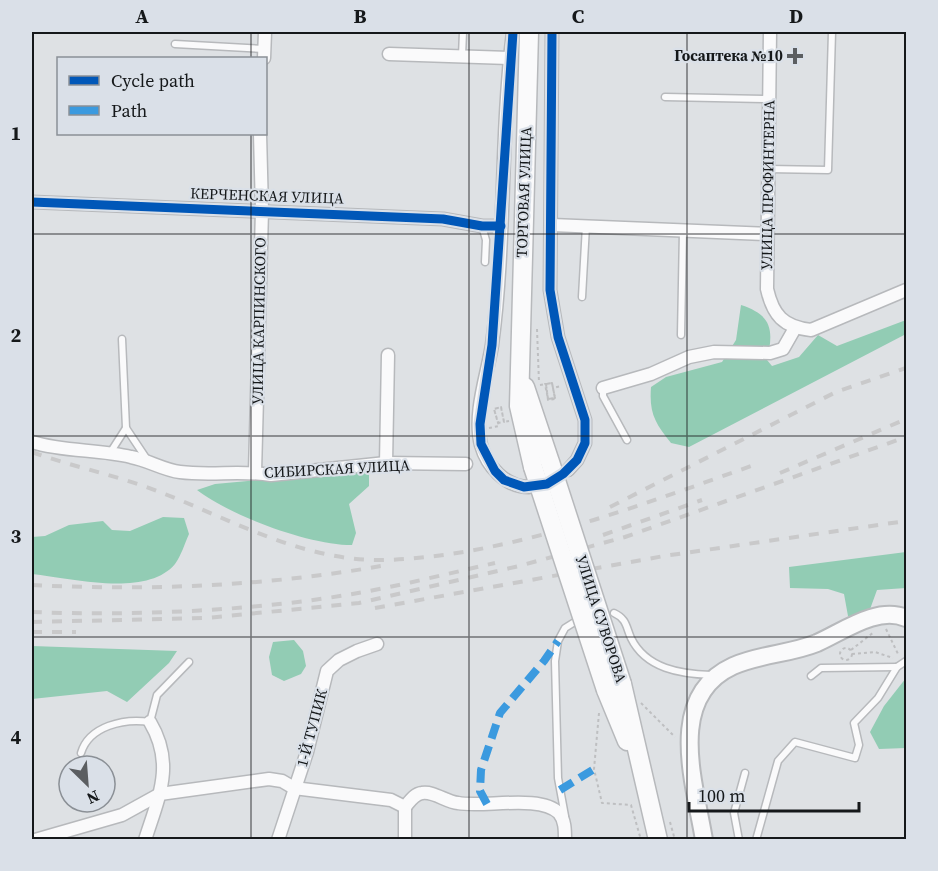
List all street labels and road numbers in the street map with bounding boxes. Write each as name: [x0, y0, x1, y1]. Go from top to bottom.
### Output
street label: УЛИЦА ПРОФИНТЕРНА: [756, 100, 779, 270]
street label: ТОРГОВАЯ УЛИЦА: [511, 126, 536, 258]
street label: КЕРЧЕНСКАЯ УЛИЦА: [190, 182, 344, 209]
street label: УЛИЦА КАРПИНСКОГО: [247, 237, 270, 405]
street label: СИБИРСКАЯ УЛИЦА: [263, 454, 411, 483]
street label: УЛИЦА СУВОРОВА: [571, 552, 632, 685]
street label: 1-Й ТУПИК: [291, 686, 332, 769]

